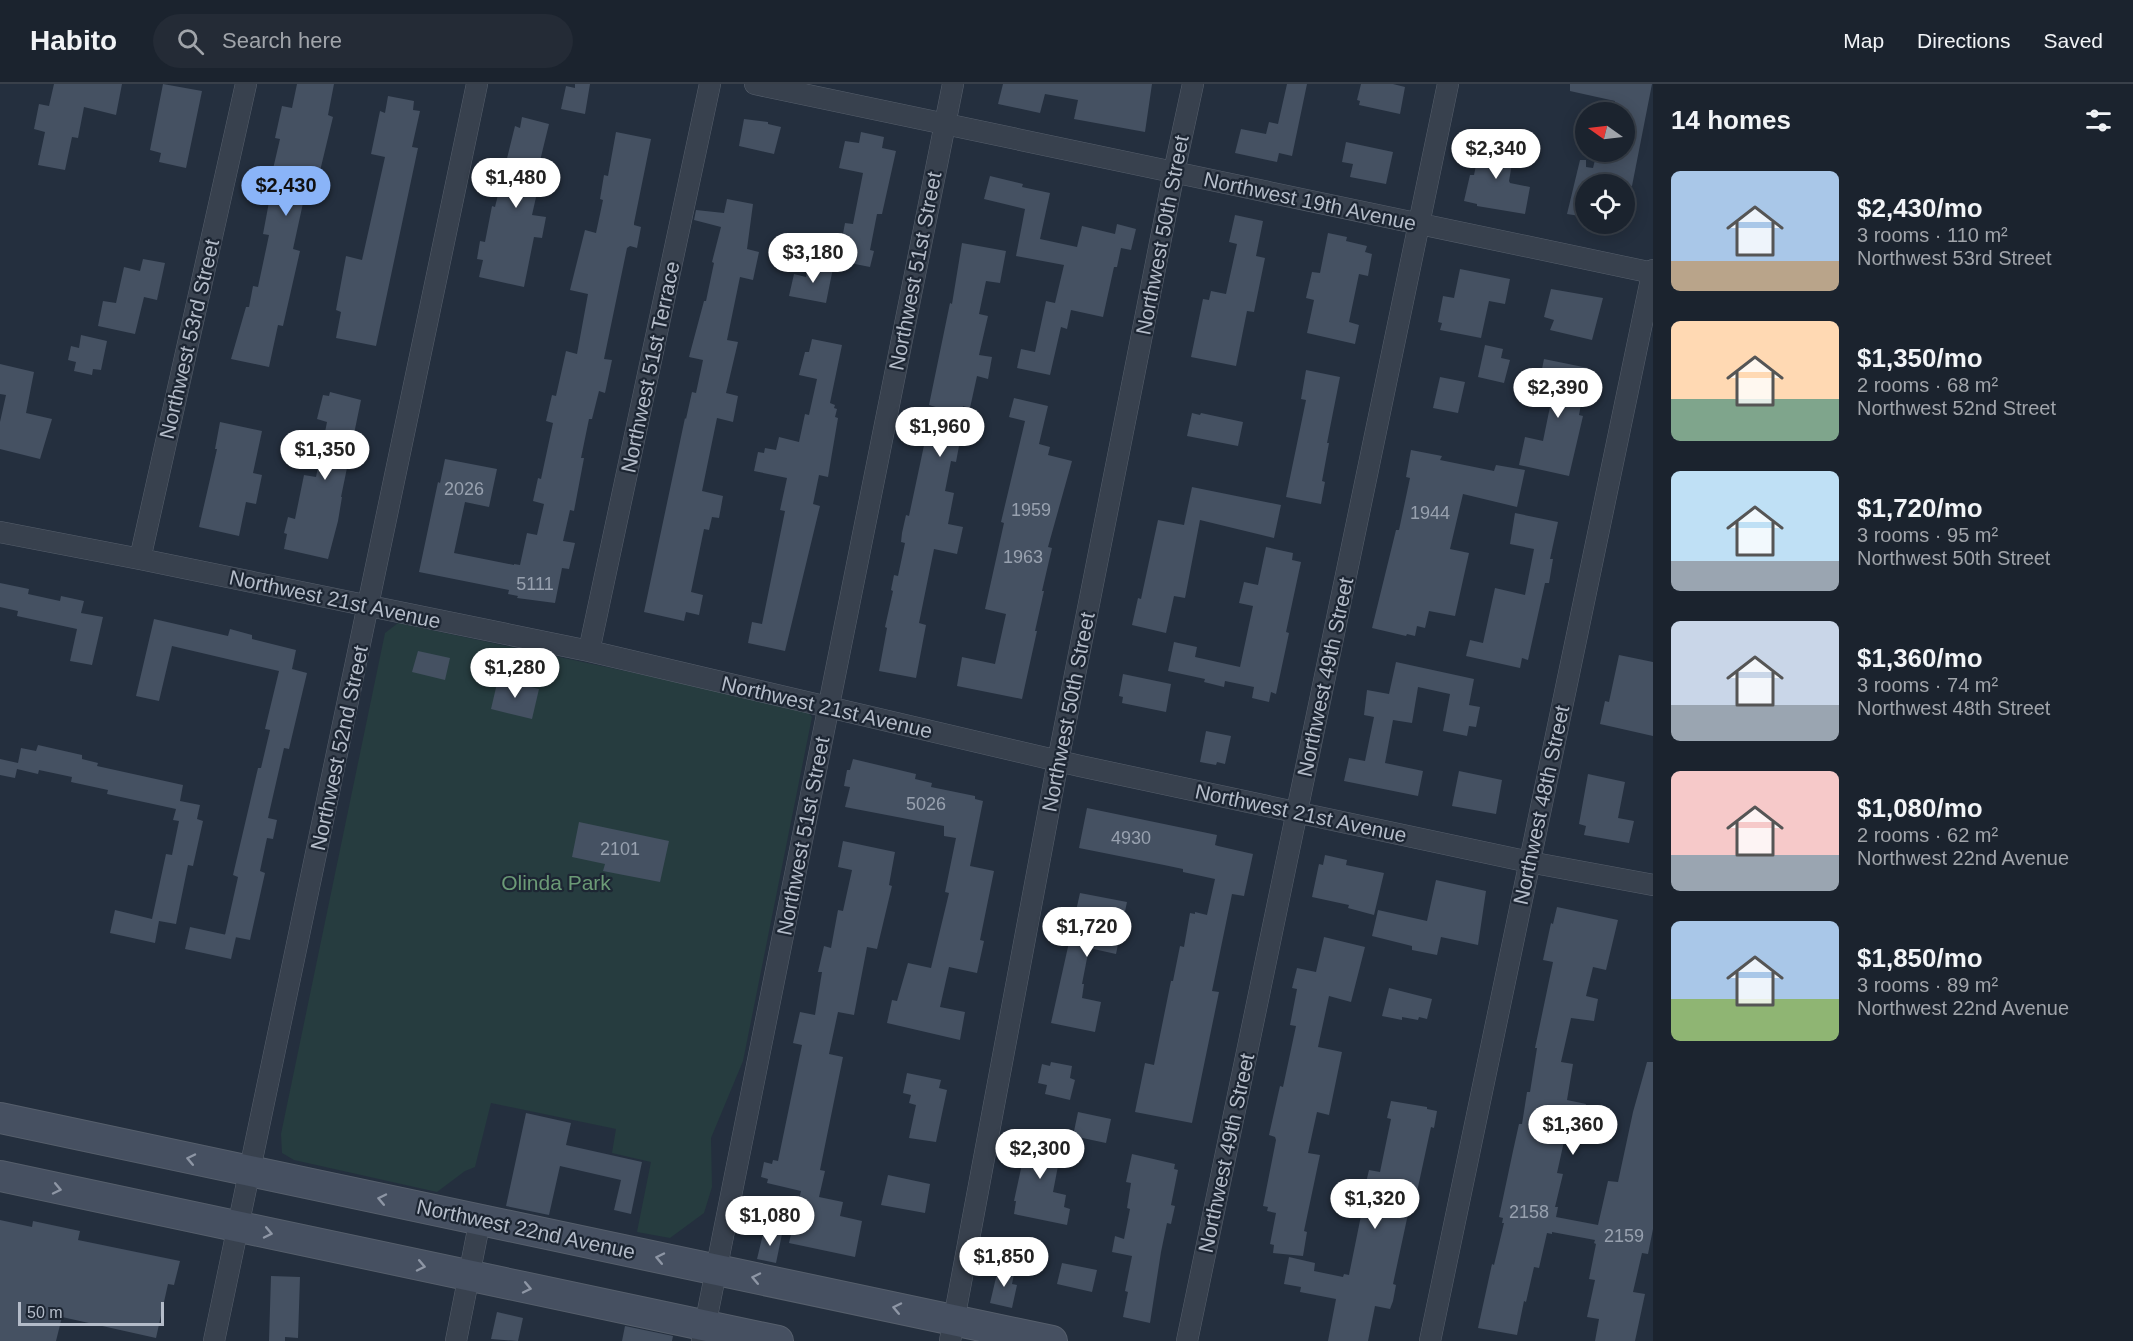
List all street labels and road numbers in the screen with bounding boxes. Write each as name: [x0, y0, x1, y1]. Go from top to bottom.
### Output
street label: Northwest 50th Street: [1131, 133, 1193, 337]
street label: Northwest 19th Avenue: [1202, 167, 1418, 235]
street label: Northwest 51st Street: [884, 170, 946, 372]
street label: Northwest 53rd Street: [155, 237, 223, 441]
street label: Northwest 51st Terrace: [616, 259, 684, 475]
street label: Northwest 21st Avenue: [227, 565, 443, 633]
street label: Northwest 49th Street: [1293, 575, 1357, 779]
street label: Northwest 50th Street: [1037, 610, 1099, 814]
street label: Northwest 52nd Street: [306, 643, 372, 853]
street label: Northwest 21st Avenue: [719, 672, 935, 742]
street label: Northwest 48th Street: [1509, 703, 1573, 907]
street label: Northwest 51st Street: [772, 735, 834, 937]
street label: Northwest 21st Avenue: [1193, 779, 1409, 847]
street label: Northwest 49th Street: [1194, 1051, 1258, 1255]
street label: Northwest 22nd Avenue: [415, 1195, 637, 1263]

